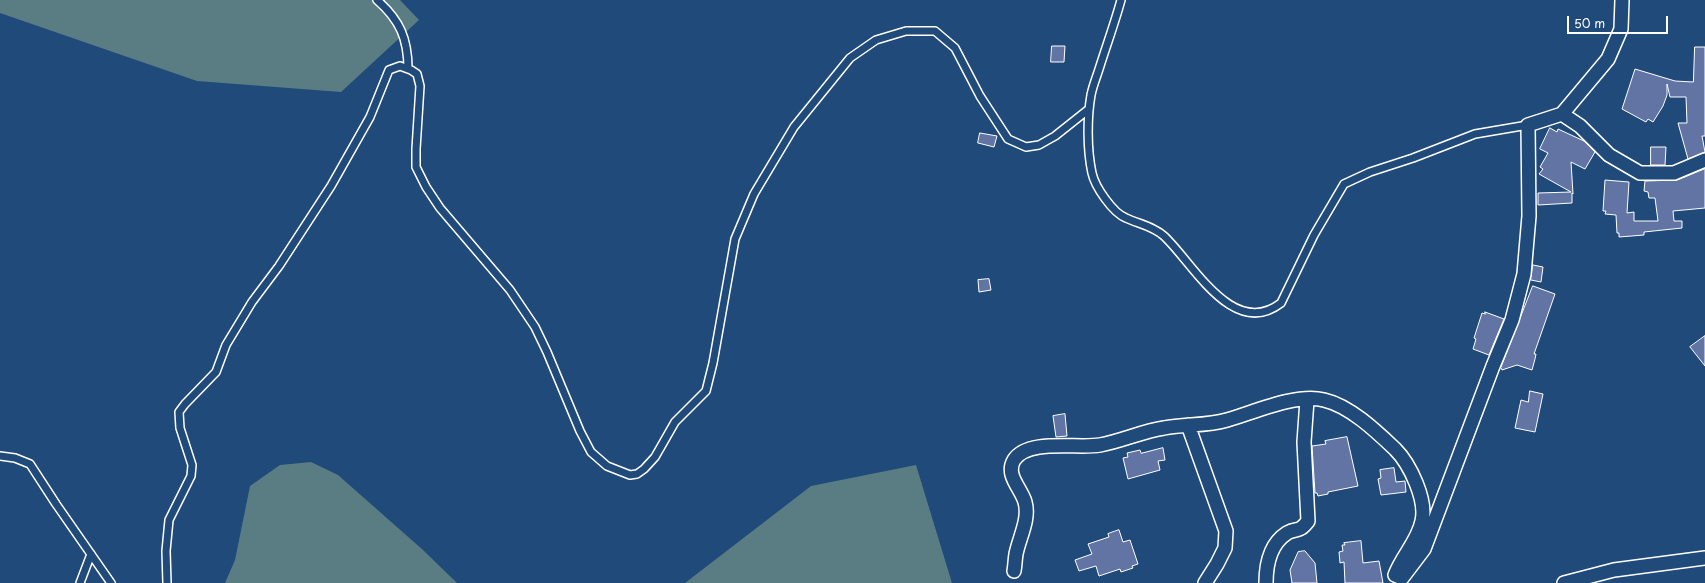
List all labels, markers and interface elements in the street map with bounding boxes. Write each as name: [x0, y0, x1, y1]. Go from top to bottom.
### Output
scale bar: [1569, 8, 1670, 34]
text: 50 m: [1574, 14, 1605, 32]

